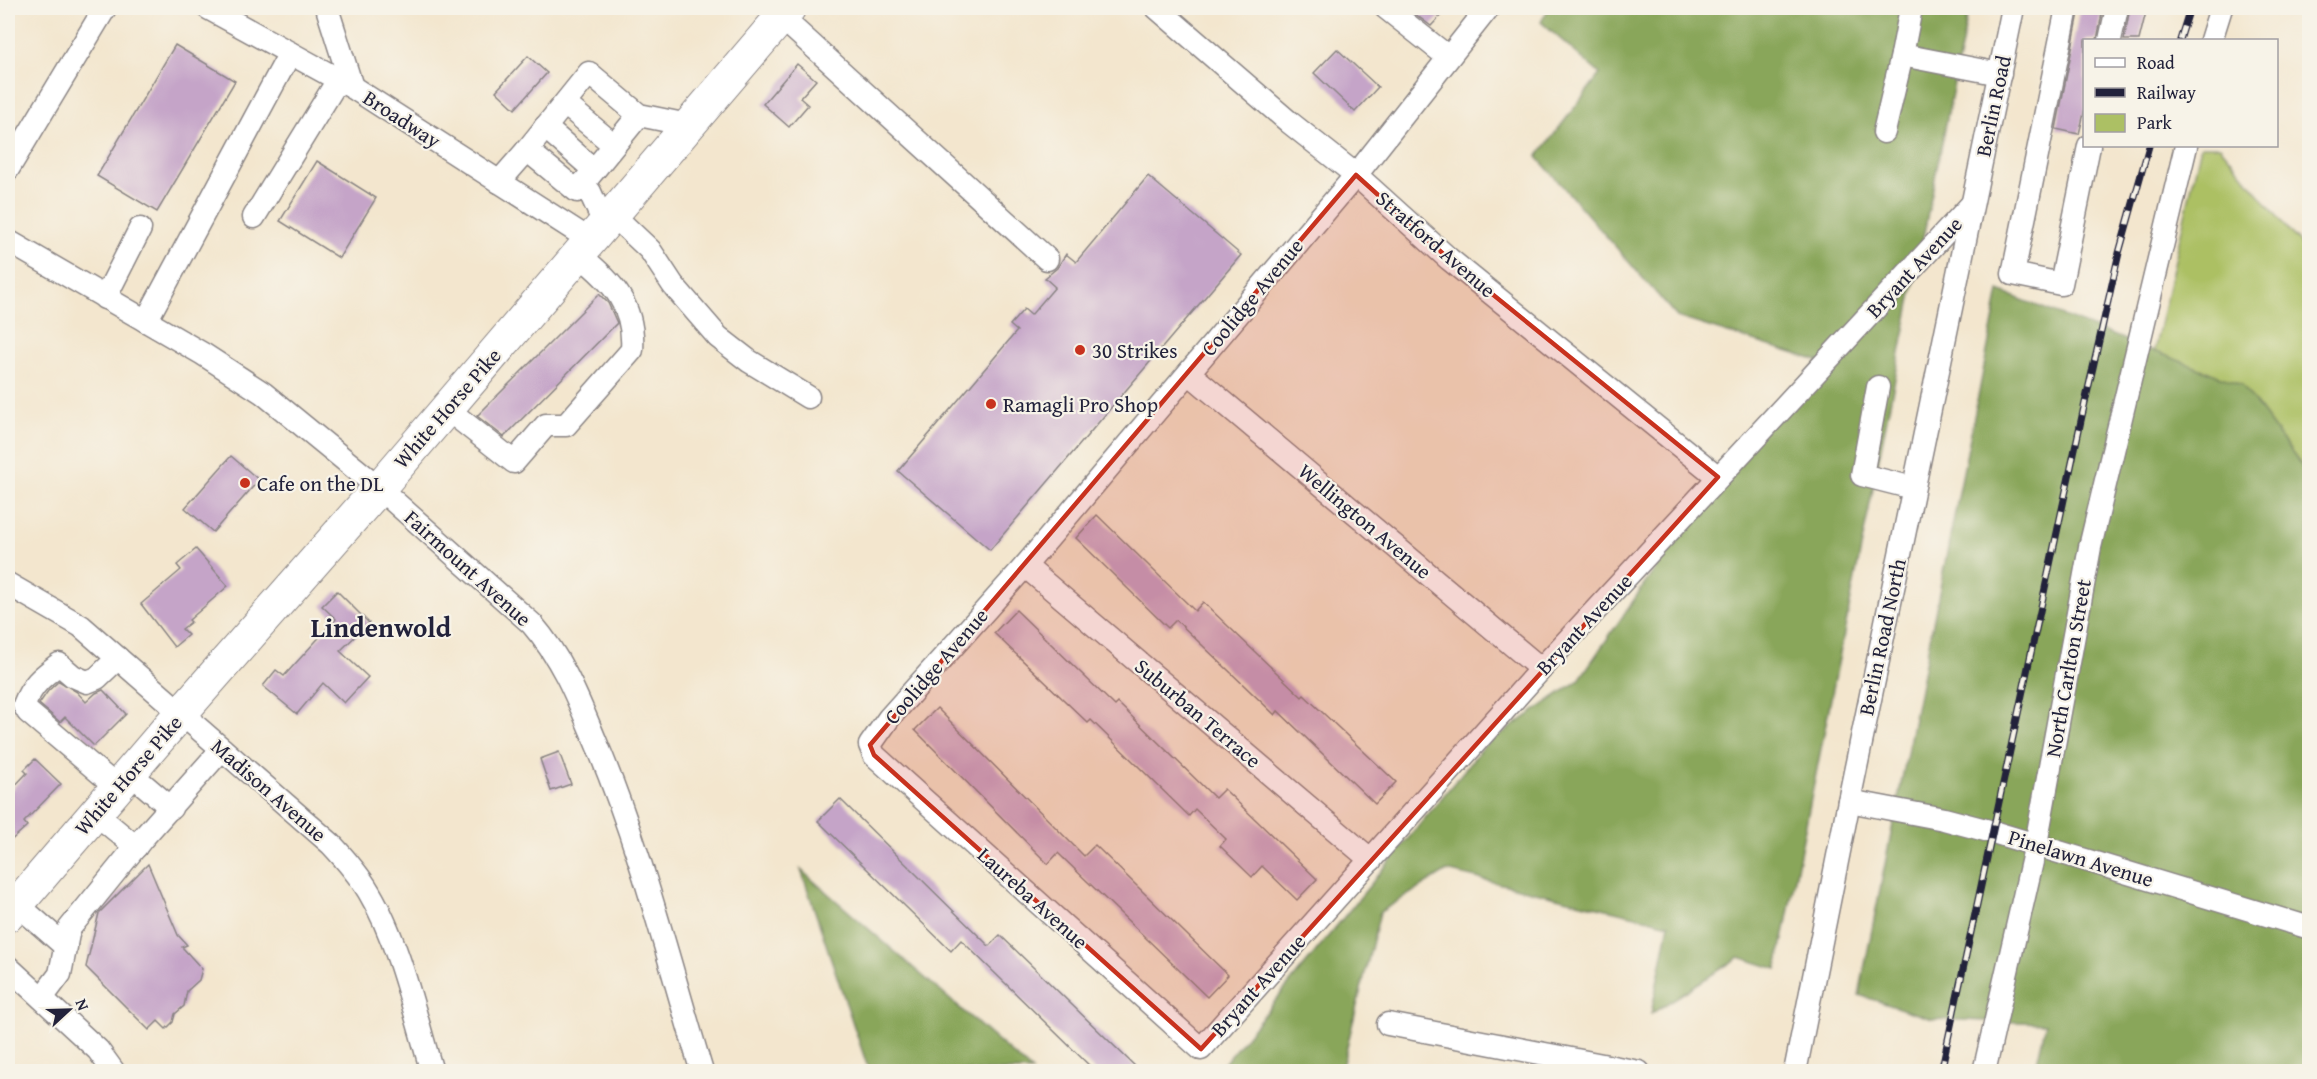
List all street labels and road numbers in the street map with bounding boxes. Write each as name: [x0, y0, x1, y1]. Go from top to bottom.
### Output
street label: Berlin Road: [1967, 52, 2019, 159]
street label: Broadway: [357, 82, 447, 156]
street label: Stratford Avenue: [1369, 183, 1503, 305]
street label: Bryant Avenue: [1859, 209, 1969, 325]
street label: Coolidge Avenue: [1193, 231, 1311, 363]
street label: White Horse Pike: [386, 341, 508, 475]
street label: Wellington Avenue: [1291, 456, 1439, 586]
street label: Fairmount Avenue: [398, 502, 538, 634]
street label: Berlin Road North: [1850, 556, 1914, 718]
street label: Bryant Avenue: [1529, 566, 1639, 682]
street label: North Carlton Street: [2037, 576, 2099, 760]
street label: Coolidge Avenue: [877, 601, 995, 731]
street label: Suburban Terrace: [1128, 651, 1268, 775]
street label: White Horse Pike: [67, 708, 189, 842]
street label: Madison Avenue: [204, 731, 334, 849]
street label: Pinelawn Avenue: [2005, 821, 2157, 895]
street label: Laureba Avenue: [971, 840, 1095, 956]
street label: Bryant Avenue: [1203, 927, 1313, 1043]

